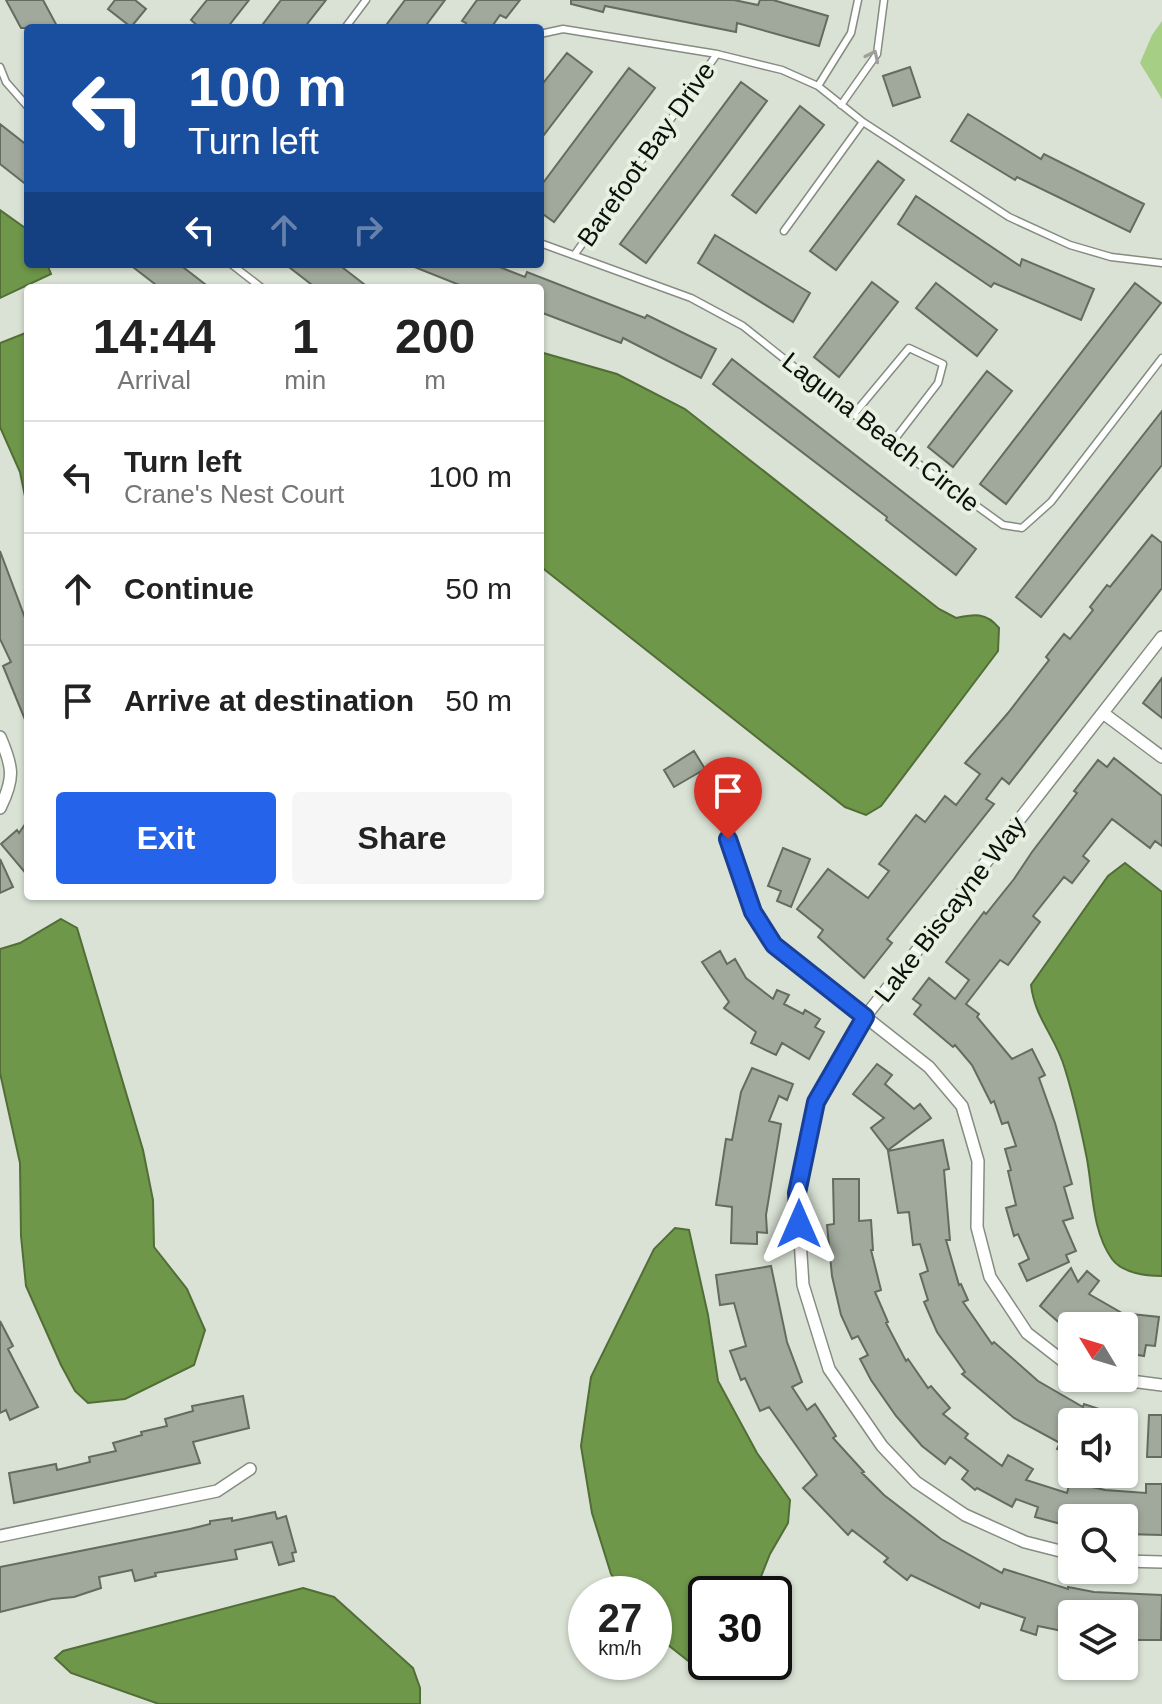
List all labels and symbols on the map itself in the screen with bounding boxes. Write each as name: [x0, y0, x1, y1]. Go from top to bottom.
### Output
one-way arrow: [863, 50, 879, 65]
street label: Barefoot Bay Drive: [571, 56, 721, 252]
street label: Laguna Beach Circle: [777, 346, 985, 518]
pin: [694, 757, 762, 839]
street label: Lake Biscayne Way: [868, 810, 1032, 1008]
position arrow: [757, 1182, 841, 1266]
north arrow: [1058, 1312, 1138, 1392]
speed limit sign: 30: [688, 1576, 792, 1680]

